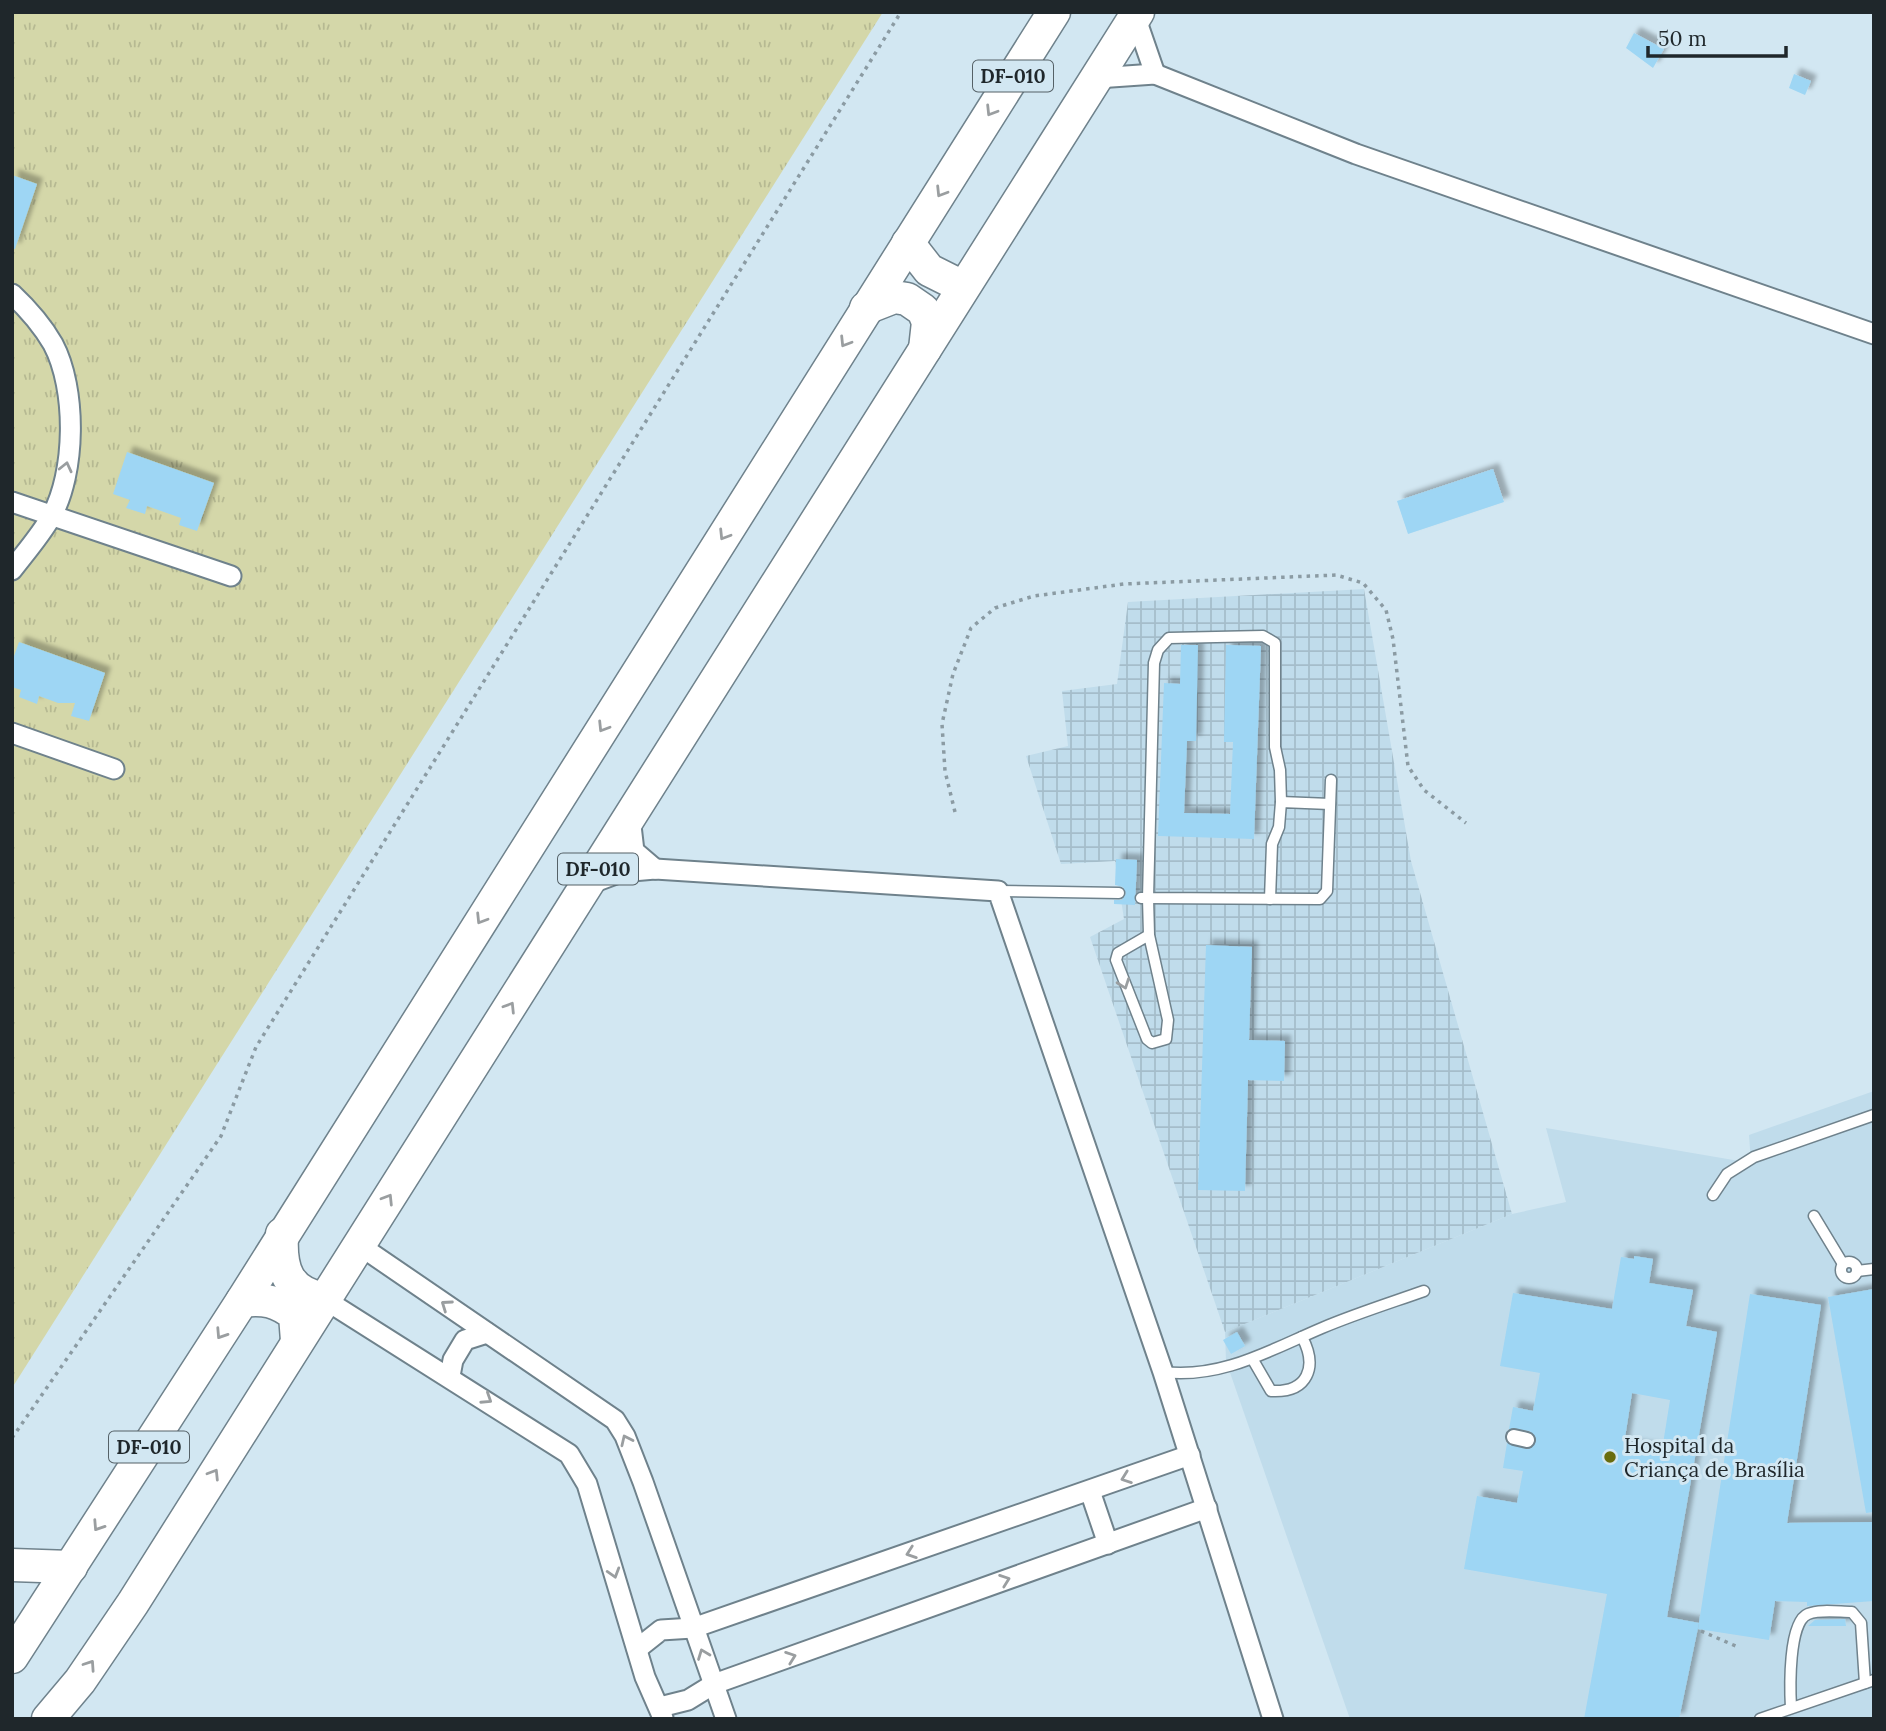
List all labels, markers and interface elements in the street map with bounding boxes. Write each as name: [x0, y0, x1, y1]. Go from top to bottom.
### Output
scale bar: [1648, 14, 1786, 58]
text: 50 m: [1658, 25, 1707, 52]
road number: DF-010: [973, 60, 1053, 92]
one-way arrow: [987, 104, 1000, 117]
one-way arrow: [936, 184, 949, 197]
one-way arrow: [840, 334, 853, 347]
one-way arrow: [58, 462, 72, 474]
one-way arrow: [720, 527, 733, 540]
one-way arrow: [598, 720, 611, 733]
road number: DF-010: [558, 854, 638, 884]
one-way arrow: [477, 912, 490, 925]
one-way arrow: [1116, 977, 1130, 990]
one-way arrow: [502, 1002, 515, 1015]
one-way arrow: [380, 1194, 393, 1207]
one-way arrow: [441, 1301, 454, 1313]
one-way arrow: [216, 1327, 229, 1340]
one-way arrow: [479, 1391, 492, 1404]
road number: DF-010: [109, 1432, 189, 1462]
place label: Hospital da Criança de Brasília: [1624, 1432, 1805, 1483]
one-way arrow: [620, 1435, 634, 1447]
marker: Hospital da Criança de Brasília: [1602, 1449, 1618, 1465]
one-way arrow: [205, 1469, 218, 1482]
one-way arrow: [1121, 1470, 1133, 1484]
one-way arrow: [93, 1518, 106, 1531]
one-way arrow: [906, 1545, 918, 1559]
one-way arrow: [606, 1567, 621, 1579]
one-way arrow: [999, 1574, 1011, 1588]
one-way arrow: [697, 1649, 711, 1661]
one-way arrow: [785, 1651, 797, 1665]
one-way arrow: [82, 1660, 94, 1673]

